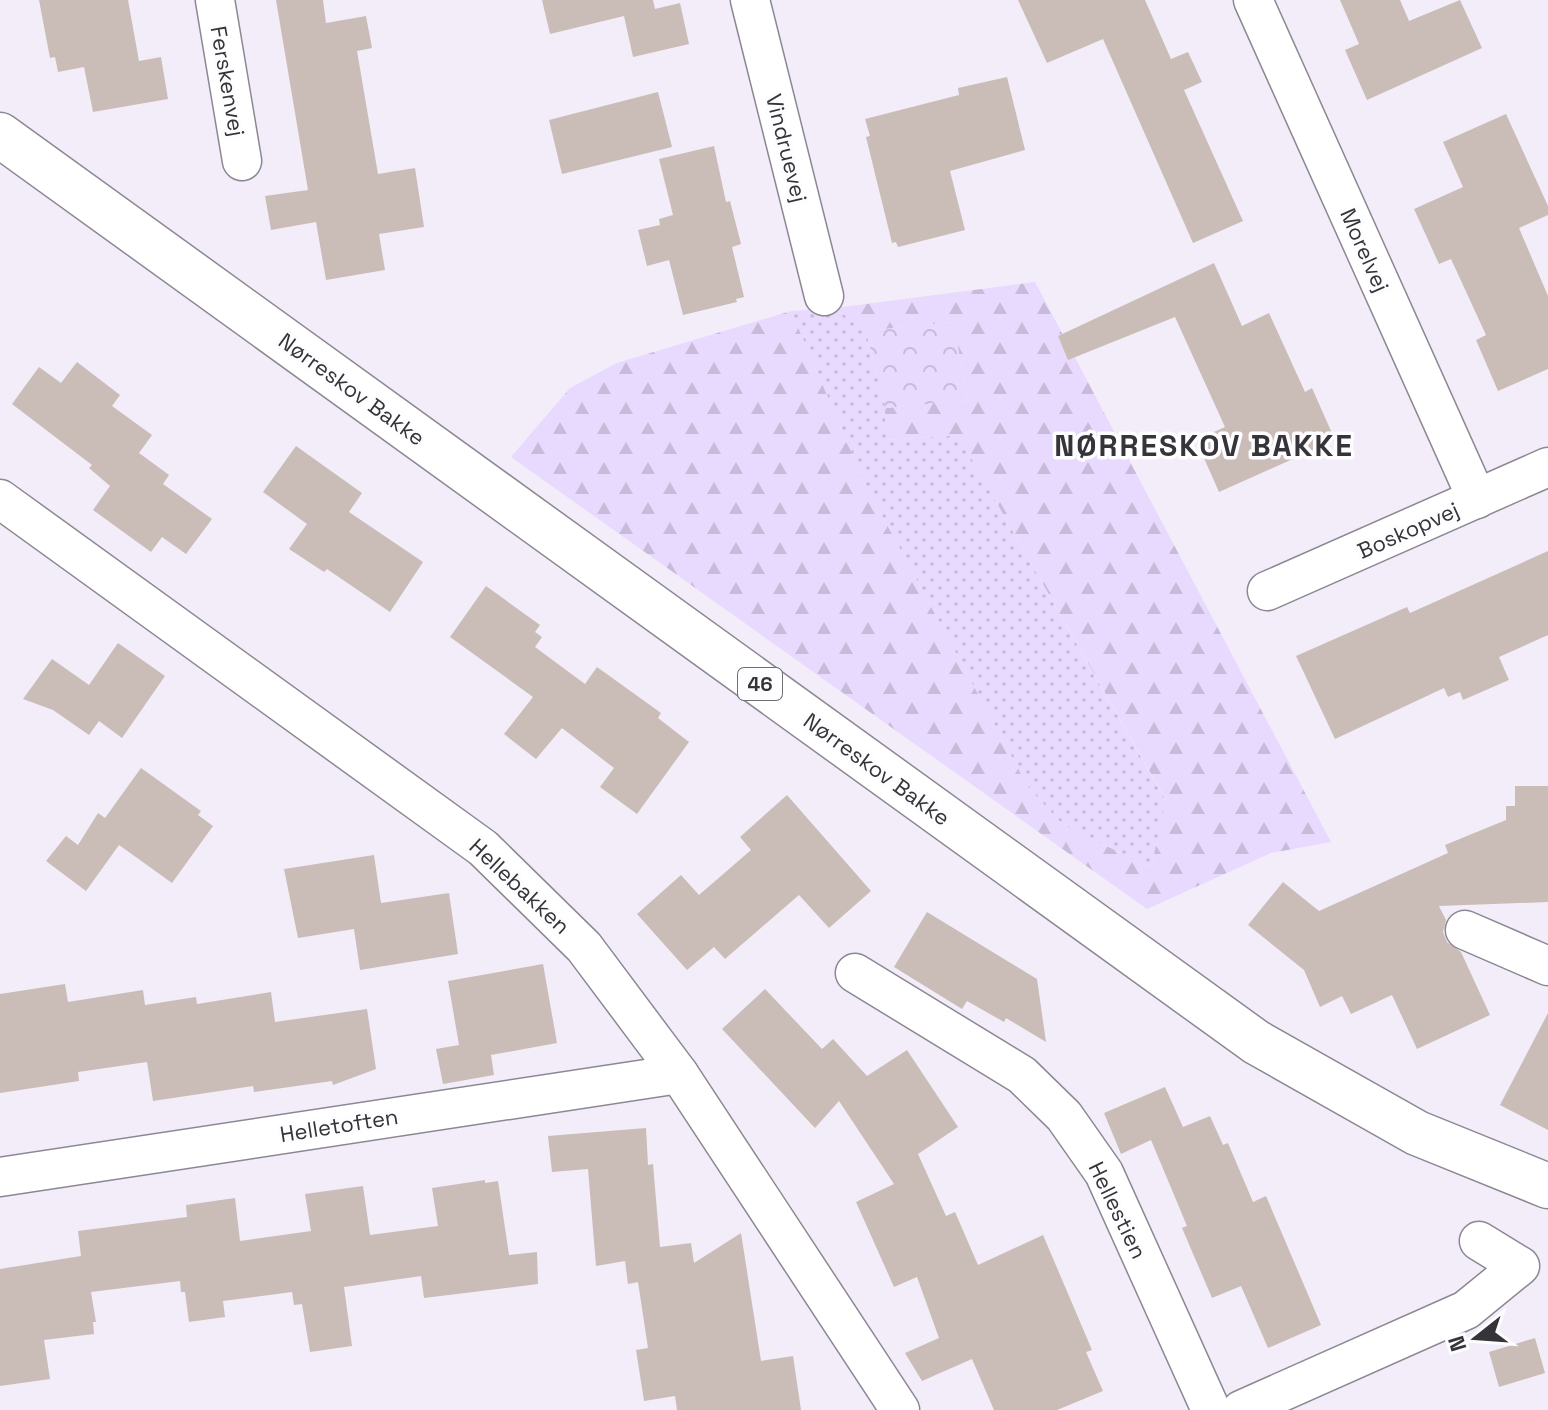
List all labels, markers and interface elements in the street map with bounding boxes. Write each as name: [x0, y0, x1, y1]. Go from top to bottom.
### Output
street label: Ferskenvej: [205, 24, 251, 138]
street label: Vindruevej: [760, 91, 814, 205]
street label: Morelvej: [1334, 204, 1396, 296]
street label: Nørreskov Bakke: [273, 326, 431, 452]
district label: NØRRESKOV BAKKE: [1054, 426, 1354, 465]
street label: Boskopvej: [1353, 495, 1463, 565]
road number: 46: [738, 668, 782, 700]
street label: Nørreskov Bakke: [798, 706, 956, 832]
street label: Hellebakken: [464, 832, 576, 940]
street label: Helletoften: [278, 1102, 400, 1148]
street label: Hellestien: [1082, 1157, 1154, 1263]
north arrow: [1436, 1298, 1516, 1378]
text: N: [1441, 1333, 1472, 1355]

